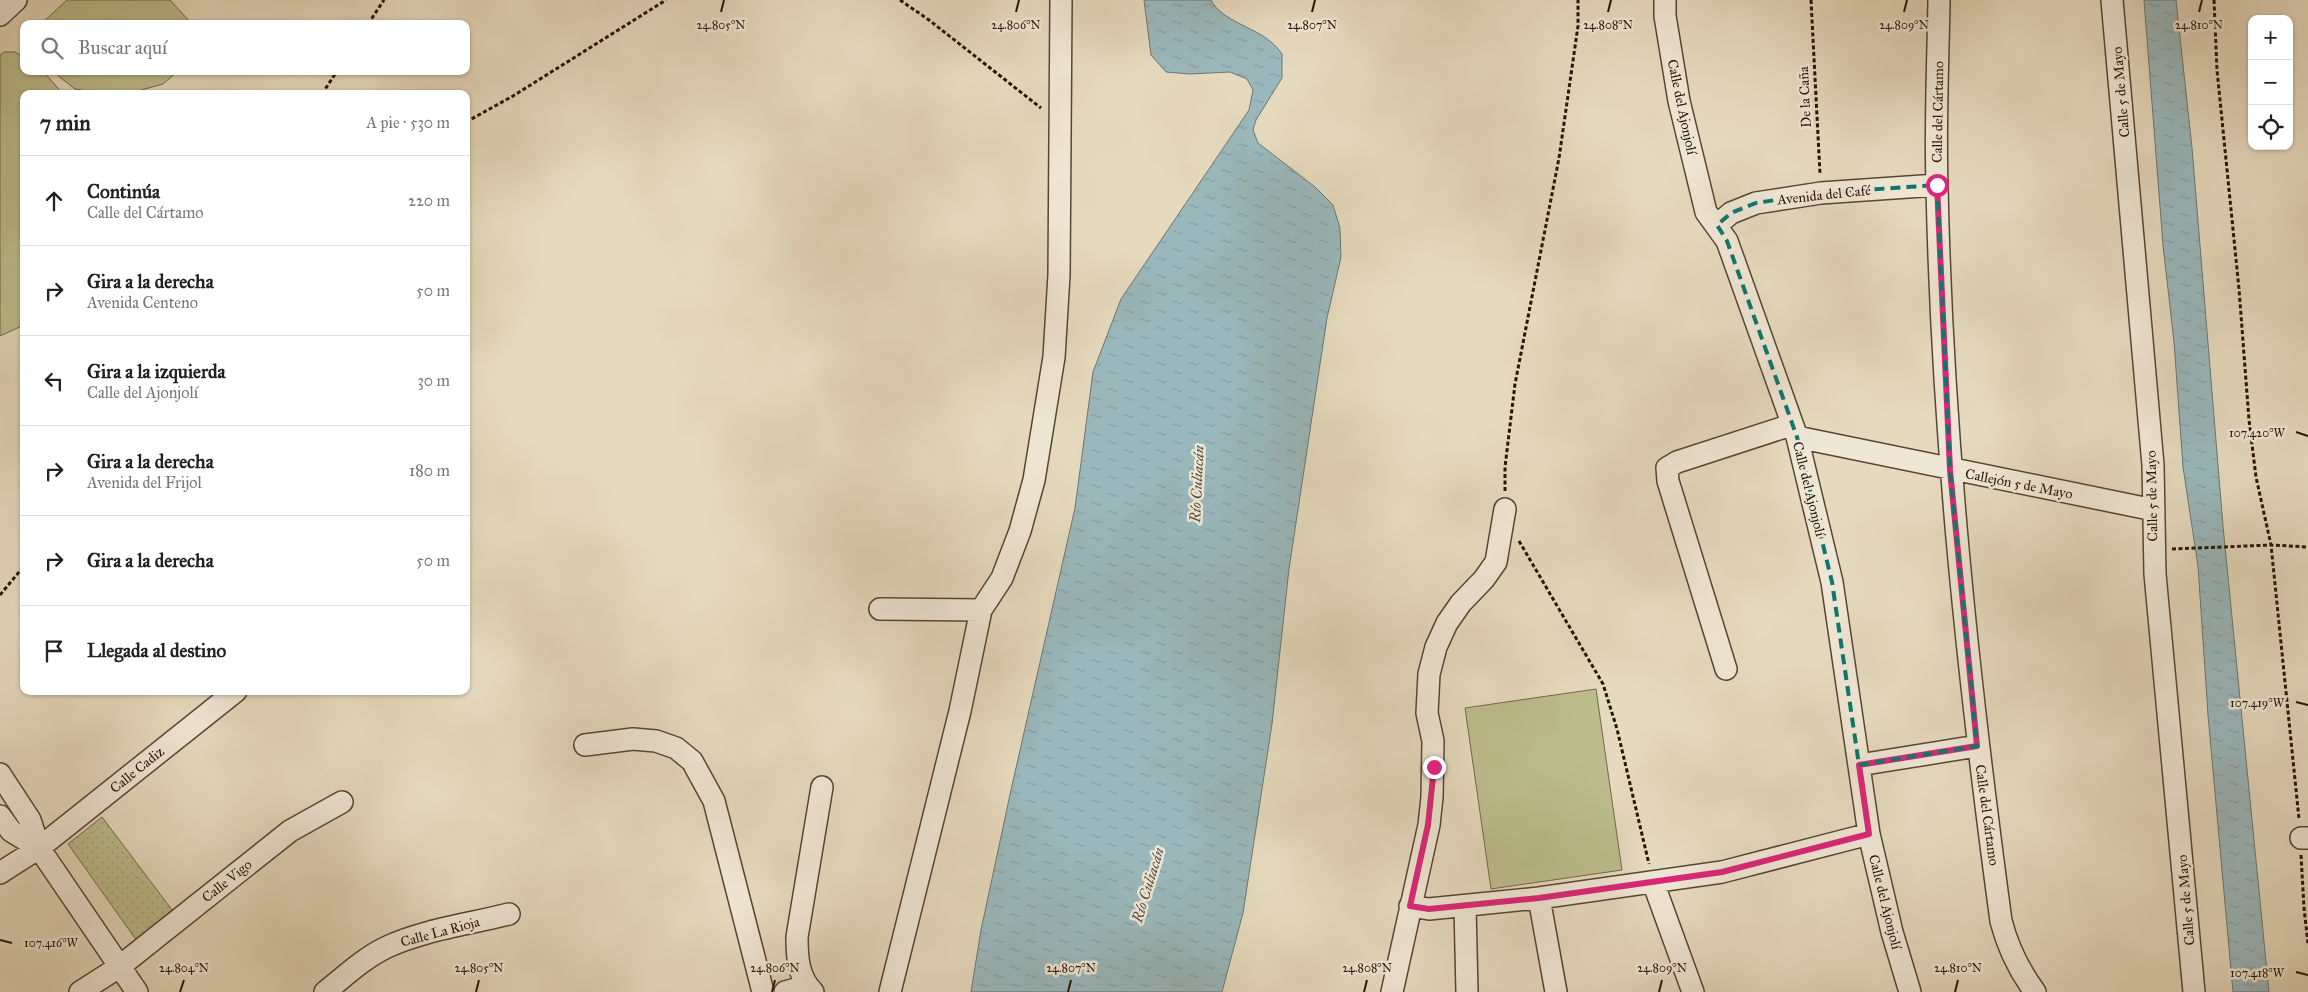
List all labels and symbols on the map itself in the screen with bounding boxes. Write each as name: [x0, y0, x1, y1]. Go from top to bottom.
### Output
text: 24.805°N: [697, 18, 745, 32]
text: 24.806°N: [991, 18, 1041, 32]
text: 24.807°N: [1287, 18, 1337, 32]
text: 24.808°N: [1583, 18, 1633, 32]
text: 24.809°N: [1879, 18, 1929, 32]
text: 24.810°N: [2175, 18, 2223, 32]
street label: Calle 5 de Mayo: [2109, 46, 2133, 138]
street label: Calle del Ajonjolí: [1664, 58, 1701, 157]
street label: Calle del Cártamo: [1929, 61, 1947, 163]
street label: De la Caña: [1795, 66, 1815, 128]
route start: [1926, 174, 1949, 197]
street label: Avenida del Café: [1775, 182, 1872, 208]
text: 107.420°W: [2229, 426, 2286, 440]
street label: Calle del Ajonjolí: [1789, 440, 1829, 539]
water label: Río Culiacán: [1186, 445, 1208, 524]
street label: Calle 5 de Mayo: [2143, 450, 2161, 542]
street label: Callejón 5 de Mayo: [1964, 465, 2074, 503]
text: 107.419°W: [2230, 696, 2285, 710]
street label: Calle Cadiz: [107, 743, 168, 797]
route end: [1423, 756, 1446, 779]
street label: Calle del Cártamo: [1971, 763, 2003, 867]
water label: Río Culiacán: [1128, 845, 1168, 926]
street label: Calle del Ajonjolí: [1865, 853, 1905, 952]
street label: Calle 5 de Mayo: [2174, 854, 2198, 946]
street label: Calle Vigo: [199, 856, 255, 906]
street label: Calle La Rioja: [399, 913, 482, 951]
text: 107.416°W: [24, 936, 79, 950]
text: 24.804°N: [159, 961, 209, 975]
text: 24.805°N: [455, 961, 503, 975]
text: 24.806°N: [750, 961, 800, 975]
text: 24.807°N: [1046, 961, 1096, 975]
text: 24.808°N: [1342, 961, 1392, 975]
text: 24.809°N: [1637, 961, 1687, 975]
text: 24.810°N: [1934, 961, 1982, 975]
text: 107.418°W: [2230, 966, 2285, 980]

